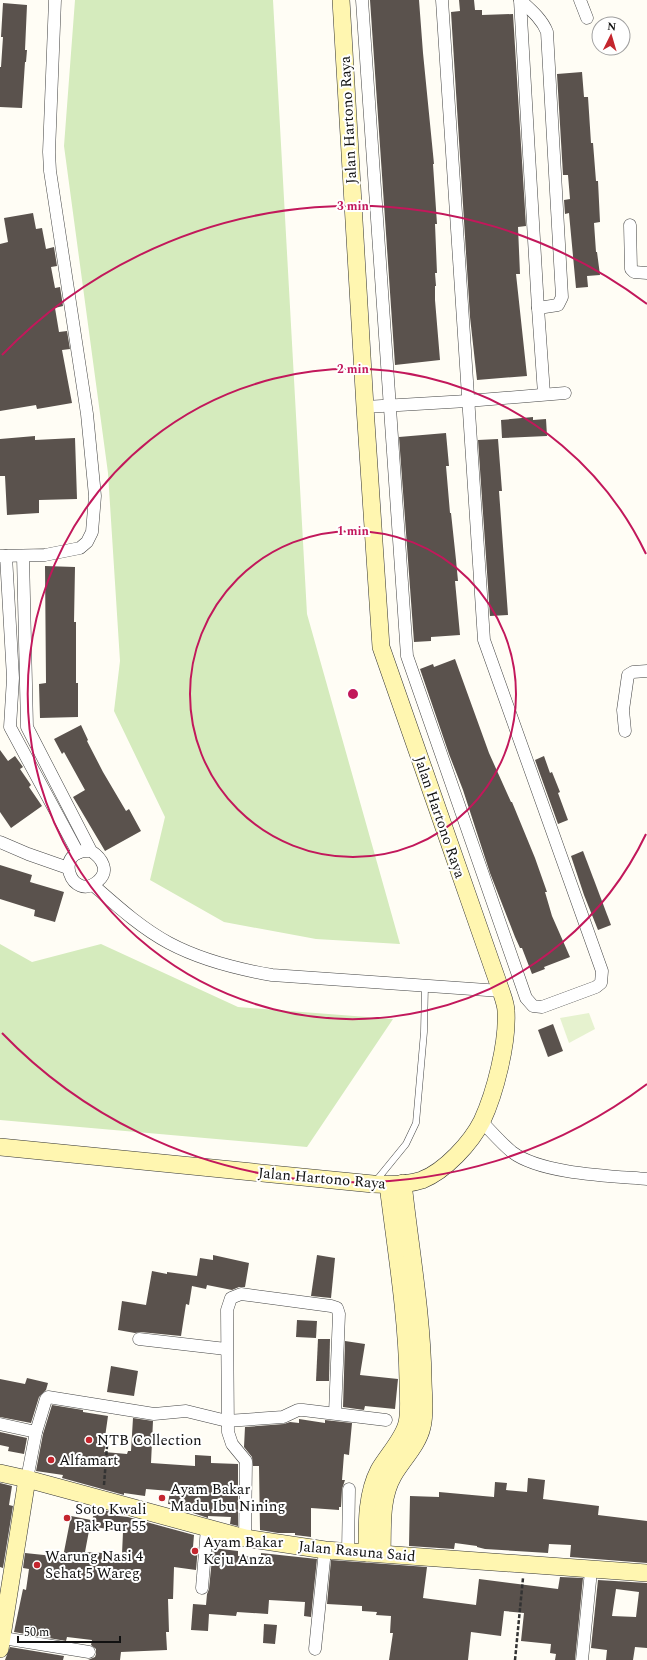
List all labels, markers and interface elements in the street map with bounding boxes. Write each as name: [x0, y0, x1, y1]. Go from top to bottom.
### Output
north arrow: [591, 16, 631, 56]
text: N: [607, 18, 617, 35]
street label: Jalan Hartono Raya: [334, 55, 363, 185]
text: 3 min: [337, 197, 370, 216]
text: 2 min: [337, 360, 370, 379]
text: 1 min: [337, 522, 370, 541]
centre of rings: [346, 687, 360, 701]
street label: Jalan Hartono Raya: [408, 753, 471, 882]
street label: Jalan Hartono Raya: [257, 1161, 387, 1196]
place label: NTB Collection: [97, 1429, 202, 1452]
marker: NTB Collection: [84, 1435, 94, 1445]
place label: Alfamart: [59, 1449, 118, 1472]
marker: Alfamart: [46, 1455, 56, 1465]
place label: Ayam Bakar Madu Ibu Nining: [170, 1478, 286, 1518]
marker: Ayam Bakar Madu Ibu Nining: [157, 1493, 167, 1503]
place label: Soto Kwali Pak Pur 55: [75, 1498, 147, 1538]
marker: Soto Kwali Pak Pur 55: [62, 1513, 72, 1523]
place label: Ayam Bakar Keju Anza: [203, 1531, 283, 1571]
street label: Jalan Rasuna Said: [297, 1535, 417, 1568]
place label: Warung Nasi 4 Sehat 5 Wareg: [45, 1545, 144, 1585]
marker: Ayam Bakar Keju Anza: [190, 1546, 200, 1556]
marker: Warung Nasi 4 Sehat 5 Wareg: [32, 1560, 42, 1570]
scale bar: [18, 1618, 120, 1644]
text: 50 m: [24, 1623, 49, 1642]

